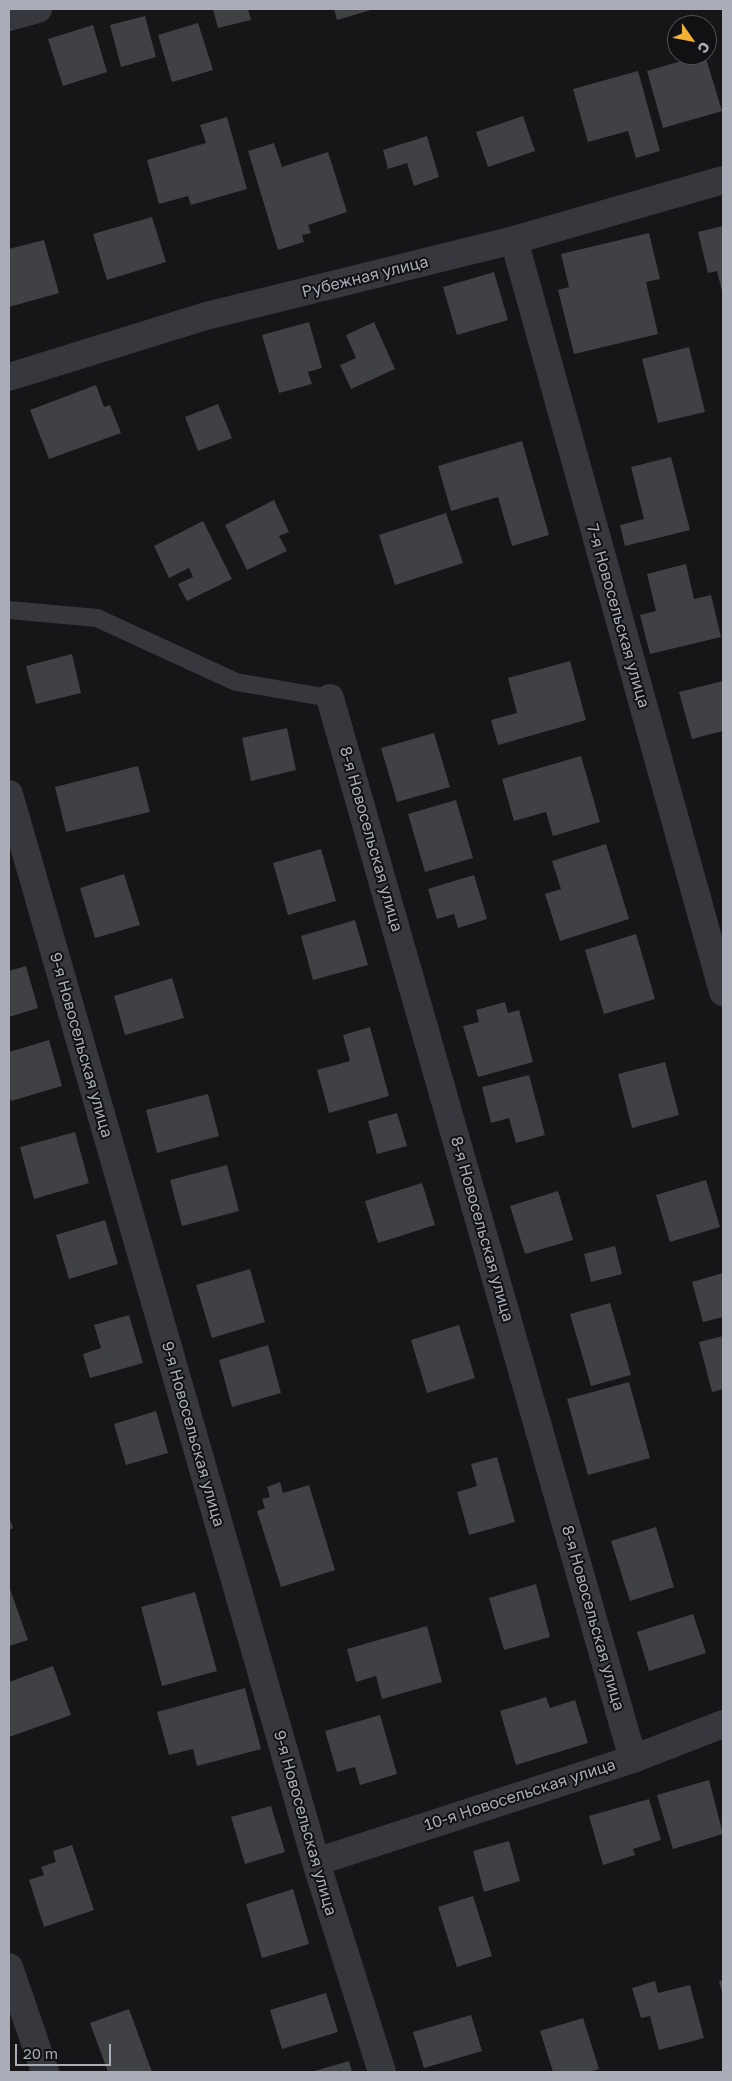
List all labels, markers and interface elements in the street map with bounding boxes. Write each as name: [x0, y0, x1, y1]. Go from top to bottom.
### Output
north arrow: [667, 15, 717, 65]
text: С: [694, 39, 714, 57]
street label: Рубежная улица: [300, 252, 430, 302]
street label: 7-я Новосельская улица: [582, 522, 654, 710]
street label: 8-я Новосельская улица: [335, 744, 407, 934]
street label: 9-я Новосельская улица: [45, 950, 117, 1140]
street label: 8-я Новосельская улица: [446, 1134, 518, 1324]
street label: 9-я Новосельская улица: [157, 1339, 229, 1529]
street label: 8-я Новосельская улица: [557, 1523, 629, 1713]
street label: 9-я Новосельская улица: [269, 1728, 341, 1918]
street label: 10-я Новосельская улица: [422, 1755, 618, 1835]
scale bar: [18, 2034, 114, 2066]
text: 20 m: [23, 2044, 58, 2062]

